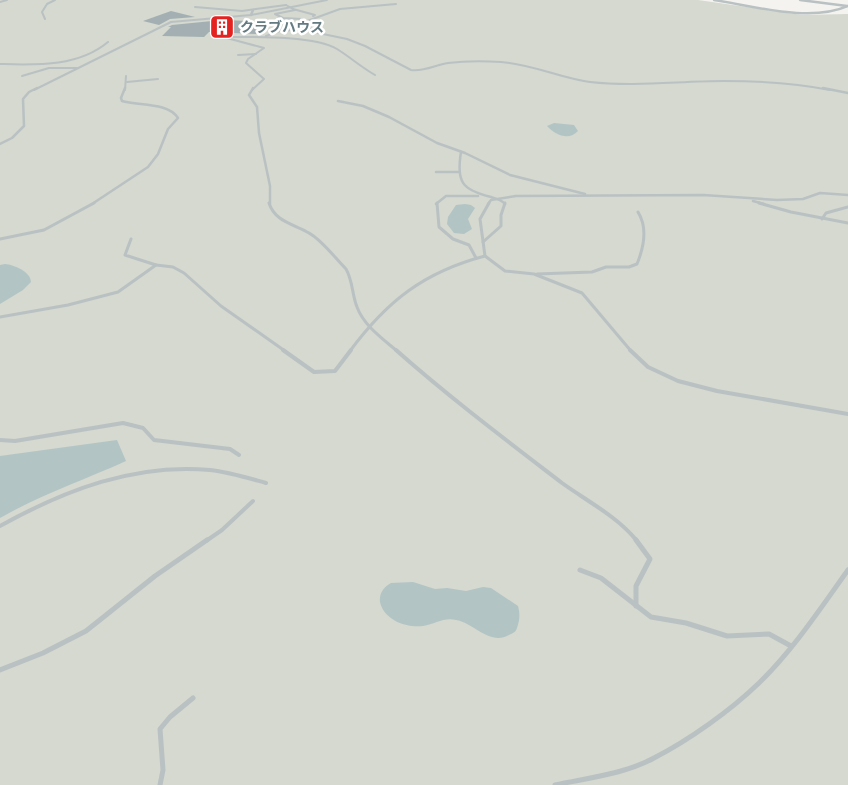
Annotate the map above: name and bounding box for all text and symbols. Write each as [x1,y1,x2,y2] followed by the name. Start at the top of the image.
[209,14,235,40] building icon: クラブハウス
[240,18,324,36] place label: クラブハウス

